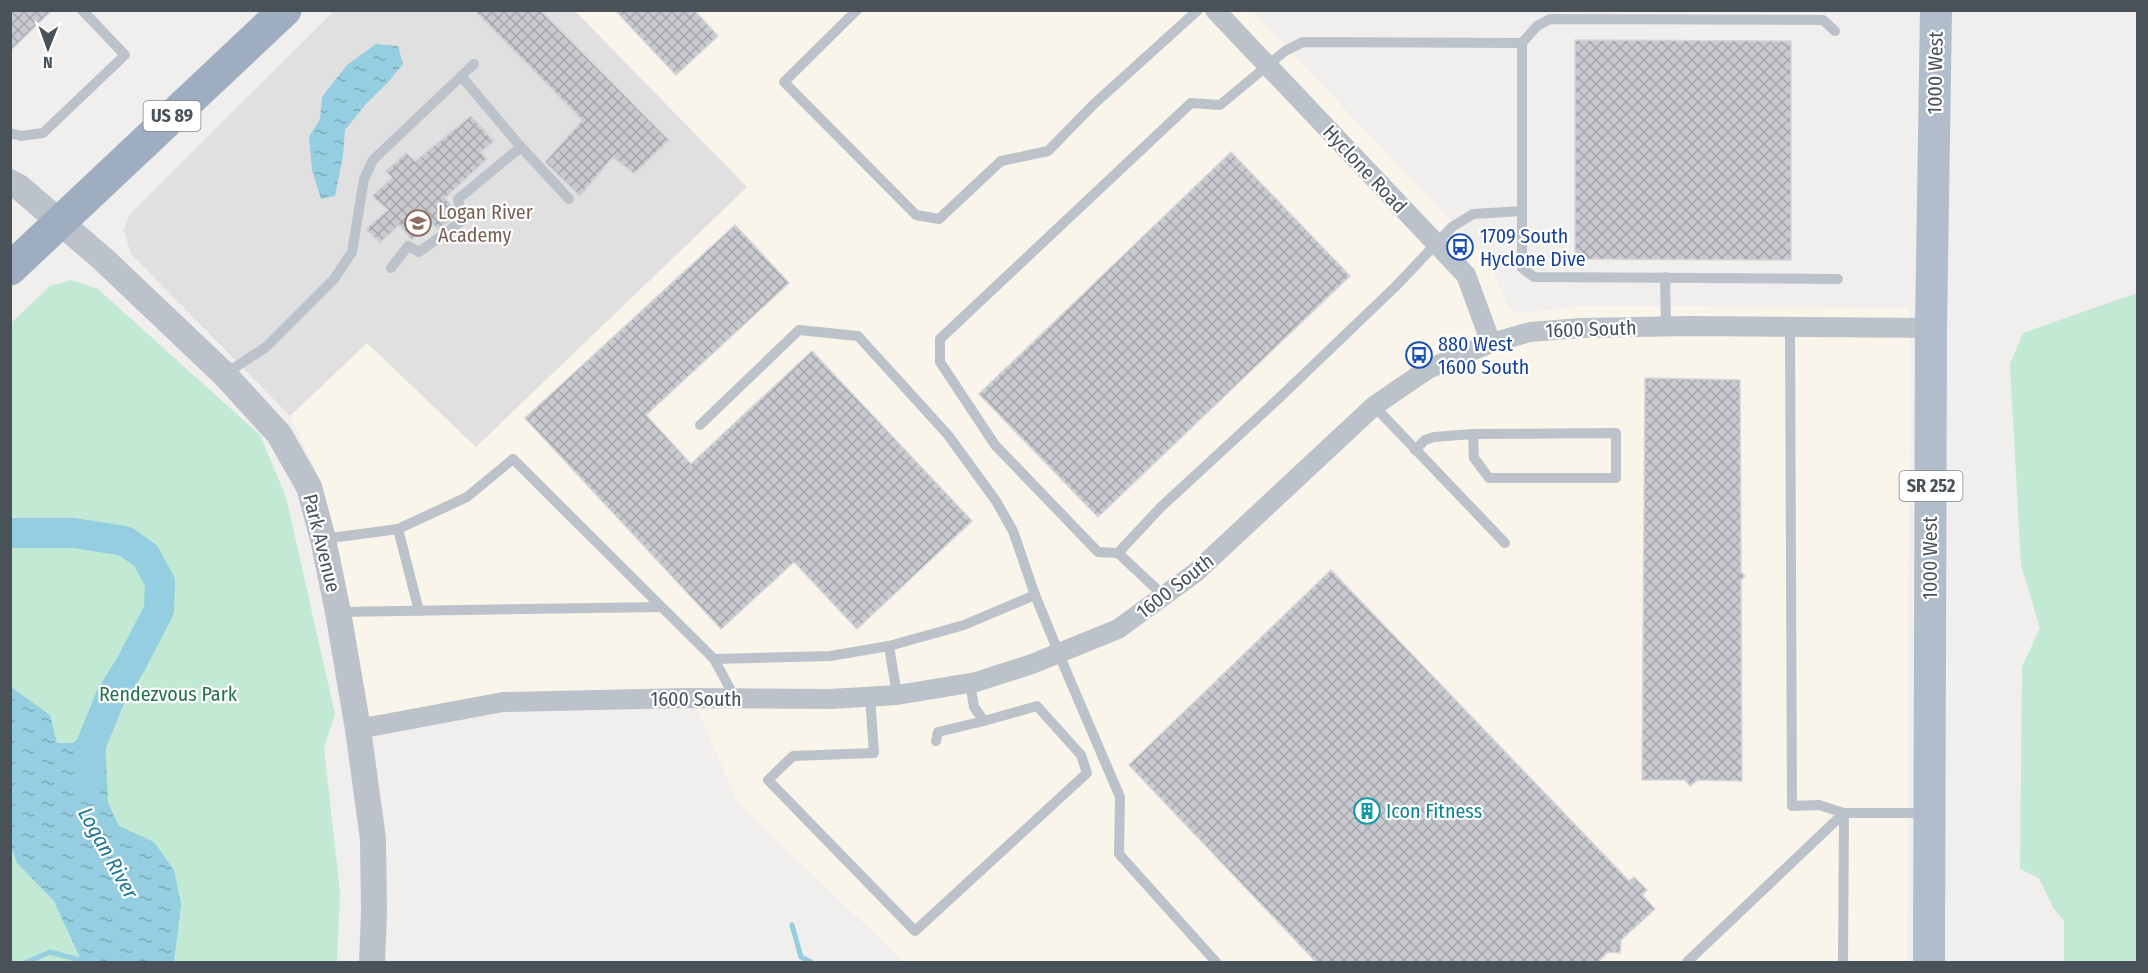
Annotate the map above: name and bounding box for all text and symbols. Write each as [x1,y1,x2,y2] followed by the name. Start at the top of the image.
[18,18,78,78] north arrow
[1922,31,1948,115] street label: 1000 West
[43,53,53,72] text: N
[144,101,201,131] road number: US 89
[1318,120,1412,218] street label: Hyclone Road
[438,200,533,247] place label: Logan River Academy
[403,208,433,238] school or university icon: Logan River Academy
[1480,224,1586,271] place label: 1709 South Hyclone Dive
[1445,232,1475,262] bus stop icon: 1709 South Hyclone Dive
[1545,315,1637,343] street label: 1600 South
[1438,332,1529,379] place label: 880 West 1600 South
[1404,340,1434,370] bus stop icon: 880 West 1600 South
[1900,471,1962,501] road number: SR 252
[298,491,346,595] street label: Park Avenue
[1918,516,1942,600] street label: 1000 West
[1132,548,1218,624] street label: 1600 South
[99,682,238,706] park label: Rendezvous Park
[650,687,742,711] street label: 1600 South
[1352,796,1382,826] building icon: Icon Fitness
[1386,799,1482,823] place label: Icon Fitness
[72,803,144,904] water label: Logan River

